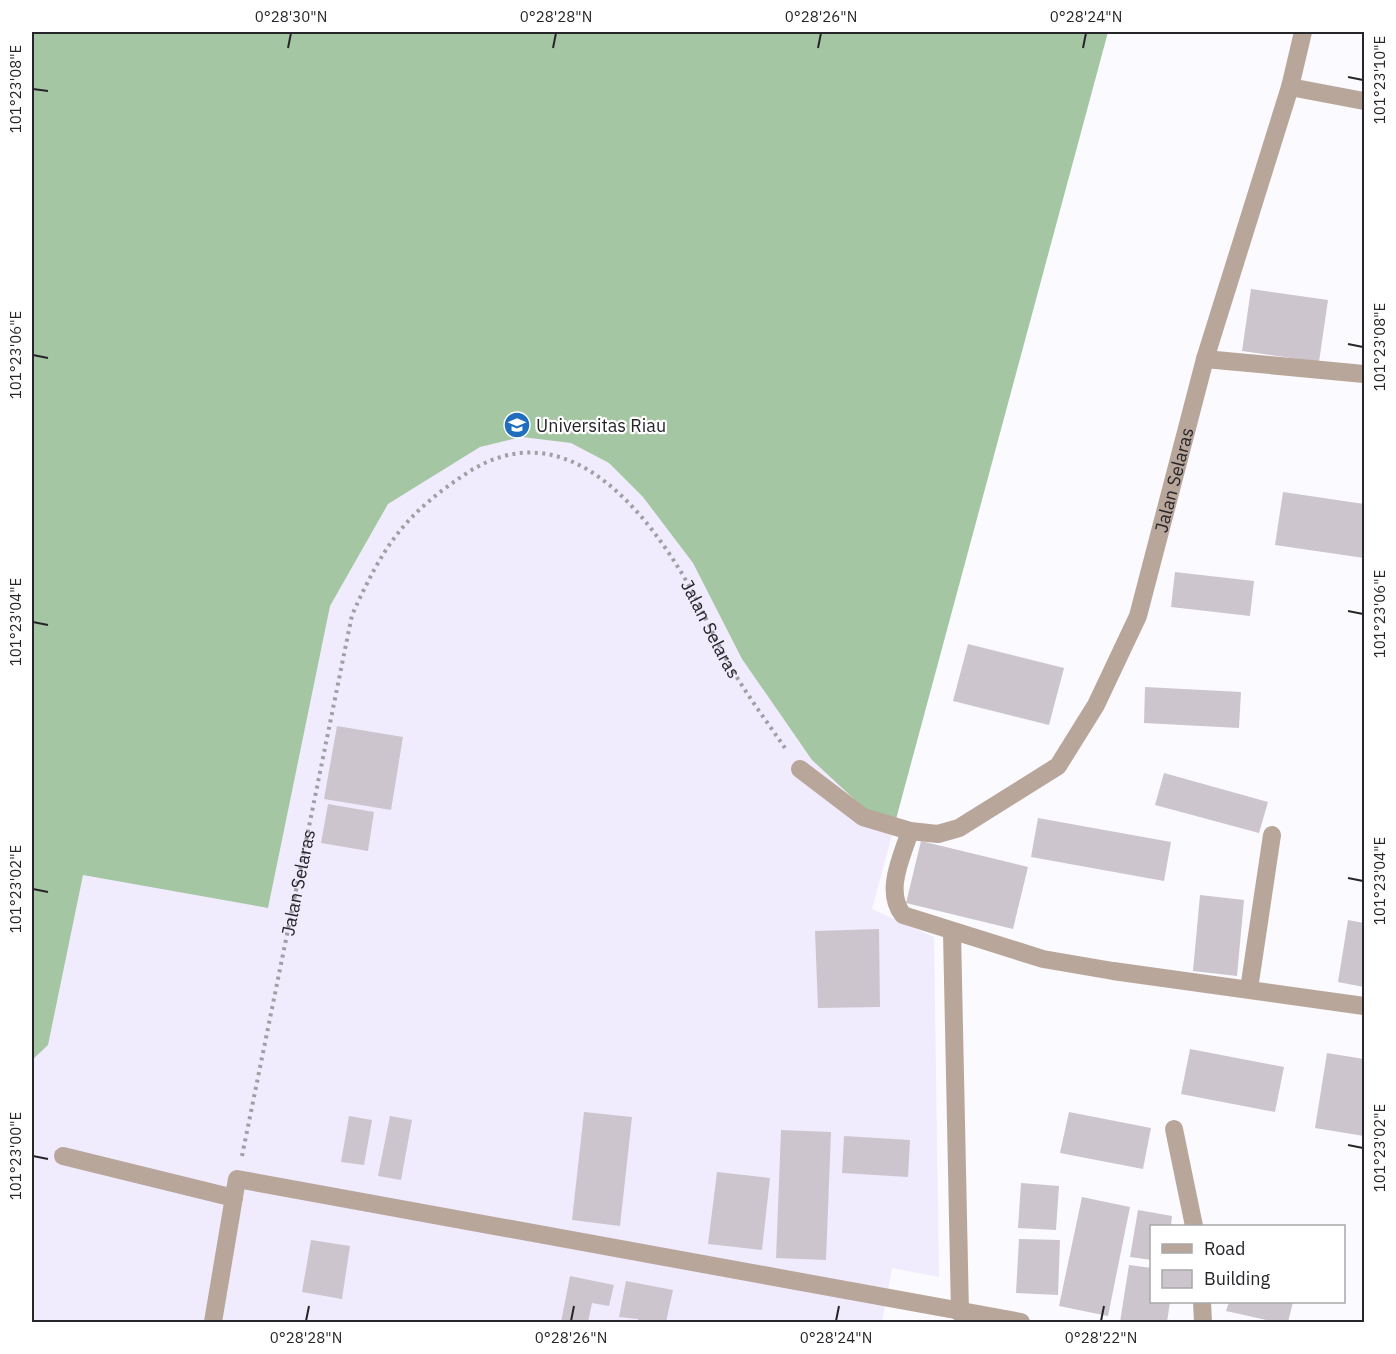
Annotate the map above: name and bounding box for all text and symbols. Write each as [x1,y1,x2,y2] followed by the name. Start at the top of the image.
[255,7,327,26] text: 0°28'30"N
[520,7,592,26] text: 0°28'28"N
[785,7,857,26] text: 0°28'26"N
[1050,7,1122,26] text: 0°28'24"N
[1370,36,1389,124] text: 101°23'10"E
[6,45,25,133] text: 101°23'08"E
[1370,303,1389,391] text: 101°23'08"E
[6,311,25,399] text: 101°23'06"E
[502,410,532,440] school or university icon: Universitas Riau
[536,414,666,437] place label: Universitas Riau
[1149,425,1198,535] street label: Jalan Selaras
[1370,570,1389,658] text: 101°23'06"E
[676,575,746,682] street label: Jalan Selaras
[6,578,25,666] text: 101°23'04"E
[276,828,320,938] street label: Jalan Selaras
[1370,837,1389,925] text: 101°23'04"E
[6,845,25,933] text: 101°23'02"E
[1370,1104,1389,1192] text: 101°23'02"E
[6,1112,25,1200] text: 101°23'00"E
[1150,1225,1345,1303] legend
[1204,1237,1245,1260] text: Road
[1204,1267,1271,1290] text: Building
[270,1328,342,1347] text: 0°28'28"N
[535,1328,607,1347] text: 0°28'26"N
[800,1328,872,1347] text: 0°28'24"N
[1065,1328,1137,1347] text: 0°28'22"N

